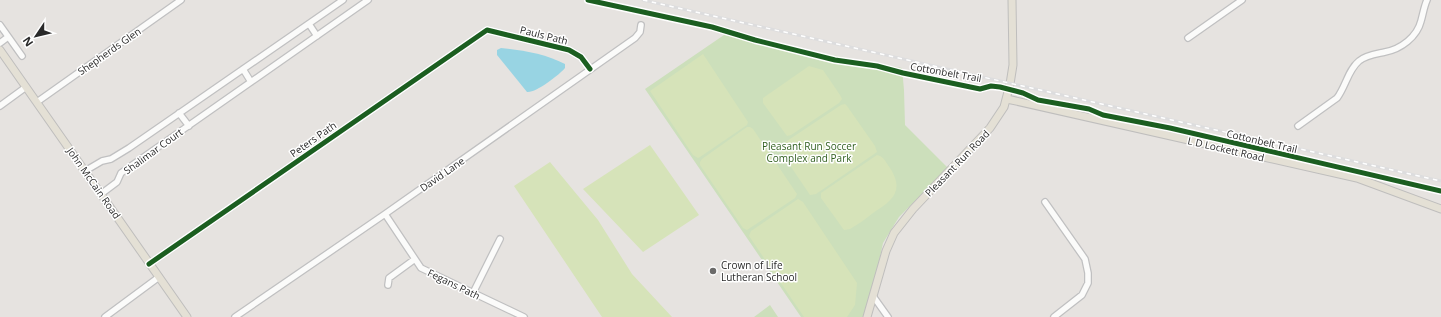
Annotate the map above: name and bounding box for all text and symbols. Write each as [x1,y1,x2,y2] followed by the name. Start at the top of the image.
[16,16,56,56] north arrow
[519,22,569,48] street label: Pauls Path
[75,24,143,78] street label: Shepherds Glen
[19,34,36,50] text: N
[909,59,983,85] street label: Cottonbelt Trail
[287,118,339,160] street label: Peters Path
[121,125,186,177] street label: Shalimar Court
[1225,126,1299,156] street label: Cottonbelt Trail
[922,127,992,199] street label: Pleasant Run Road
[1186,133,1266,165] street label: L D Lockett Road
[762,139,856,165] park label: Pleasant Run Soccer Complex and Park
[64,144,124,222] street label: John McCain Road
[417,153,467,195] street label: David Lane
[721,258,797,284] place label: Crown of Life Lutheran School
[426,265,482,303] street label: Fegans Path
[708,266,718,276] marker: Crown of Life Lutheran School

